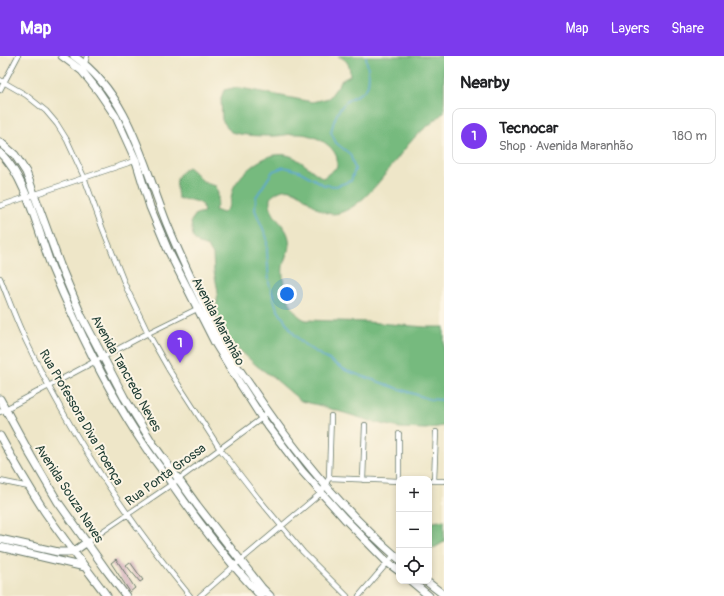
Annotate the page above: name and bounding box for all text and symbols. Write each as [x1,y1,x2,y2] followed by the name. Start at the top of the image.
[20,16,51,40] text: Map
[566,20,589,37] text: Map
[611,20,649,37] text: Layers
[671,20,704,37] text: Share
[460,72,509,93] text: Nearby
[499,119,558,138] text: Tecnocar
[471,128,477,144] text: 1
[672,128,707,144] text: 180 m
[499,138,633,154] text: Shop · Avenida Maranhão
[188,275,248,368] street label: Avenida Maranhão
[277,284,297,304] your location
[87,312,165,435] street label: Avenida Tancredo Neves
[167,330,193,363] pin: 1
[36,347,127,488] street label: Rua Professora Diva Proença
[122,440,209,509] street label: Rua Ponta Grossa
[31,441,107,546] street label: Avenida Souza Naves
[396,476,432,584] map controls
[396,476,432,512] button: +
[396,512,432,548] button: −
[396,548,432,584] button: locate

